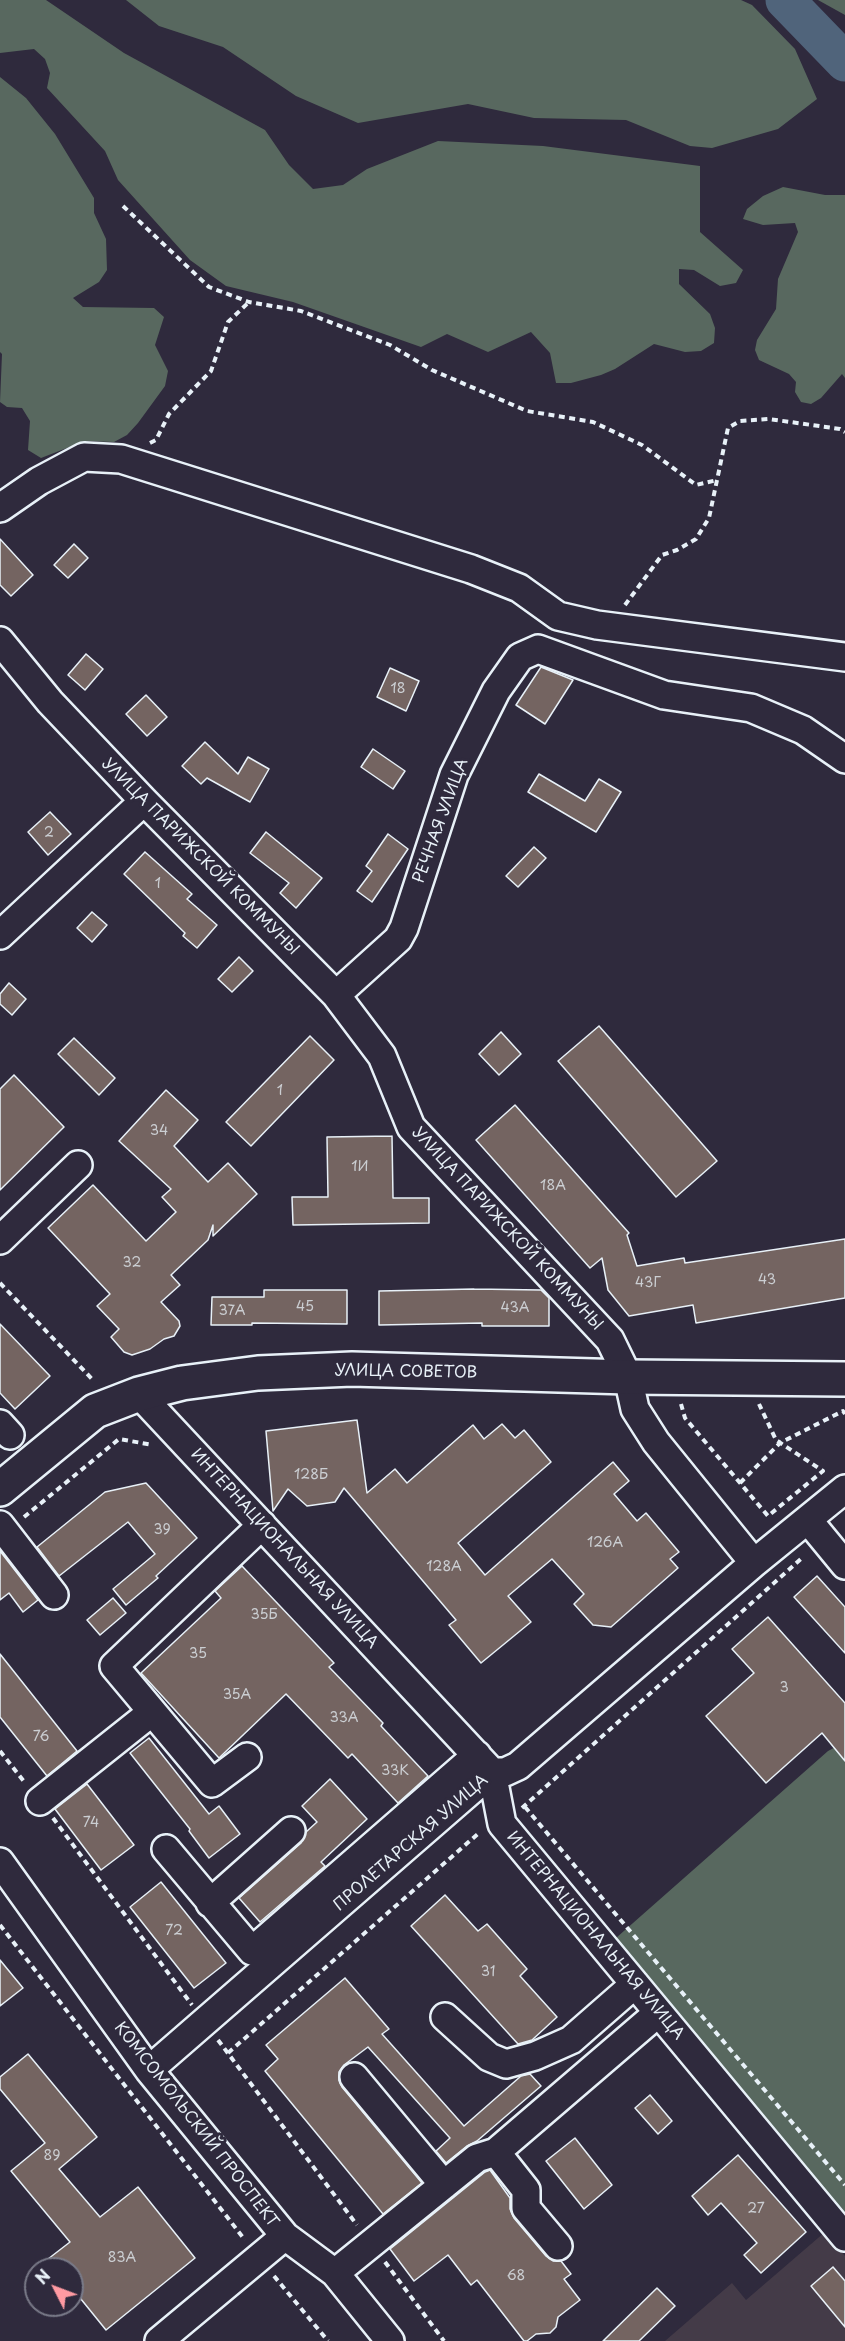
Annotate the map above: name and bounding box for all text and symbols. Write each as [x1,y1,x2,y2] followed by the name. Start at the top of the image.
[390,681,406,697] house number: 18
[98,755,302,959] street label: УЛИЦА ПАРИЖСКОЙ КОММУНЫ
[410,756,472,886] street label: РЕЧНАЯ УЛИЦА
[44,825,54,841] house number: 2
[155,876,161,892] house number: 1
[277,1083,283,1099] house number: 1
[150,1123,168,1139] house number: 34
[408,1123,606,1335] street label: УЛИЦА ПАРИЖСКОЙ КОММУНЫ
[351,1159,369,1175] house number: 1И
[540,1178,566,1194] house number: 18А
[123,1255,141,1271] house number: 32
[758,1272,776,1288] house number: 43
[635,1275,661,1291] house number: 43Г
[296,1299,314,1315] house number: 45
[501,1300,529,1316] house number: 43А
[218,1303,246,1319] house number: 37А
[335,1361,477,1383] street label: УЛИЦА СОВЕТОВ
[186,1445,382,1653] street label: ИНТЕРНАЦИОНАЛЬНАЯ УЛИЦА
[294,1467,328,1483] house number: 128Б
[153,1522,171,1538] house number: 39
[587,1535,623,1551] house number: 126А
[426,1559,462,1575] house number: 128А
[250,1607,278,1623] house number: 35Б
[189,1646,207,1662] house number: 35
[779,1680,789,1696] house number: 3
[223,1687,251,1703] house number: 35А
[329,1710,359,1726] house number: 33А
[33,1729,49,1745] house number: 76
[381,1763,409,1779] house number: 33К
[330,1771,492,1915] street label: ПРОЛЕТАРСКАЯ УЛИЦА
[83,1815,99,1831] house number: 74
[502,1828,688,2044] street label: ИНТЕРНАЦИОНАЛЬНАЯ УЛИЦА
[165,1923,183,1939] house number: 72
[481,1964,495,1980] house number: 31
[110,2019,282,2231] street label: КОМСОМОЛЬСКИЙ ПРОСПЕКТ
[44,2148,60,2164] house number: 89
[747,2201,765,2217] house number: 27
[108,2250,136,2266] house number: 83А
[24,2257,84,2317] north arrow
[29,2264,55,2289] text: N
[507,2268,525,2284] house number: 68

